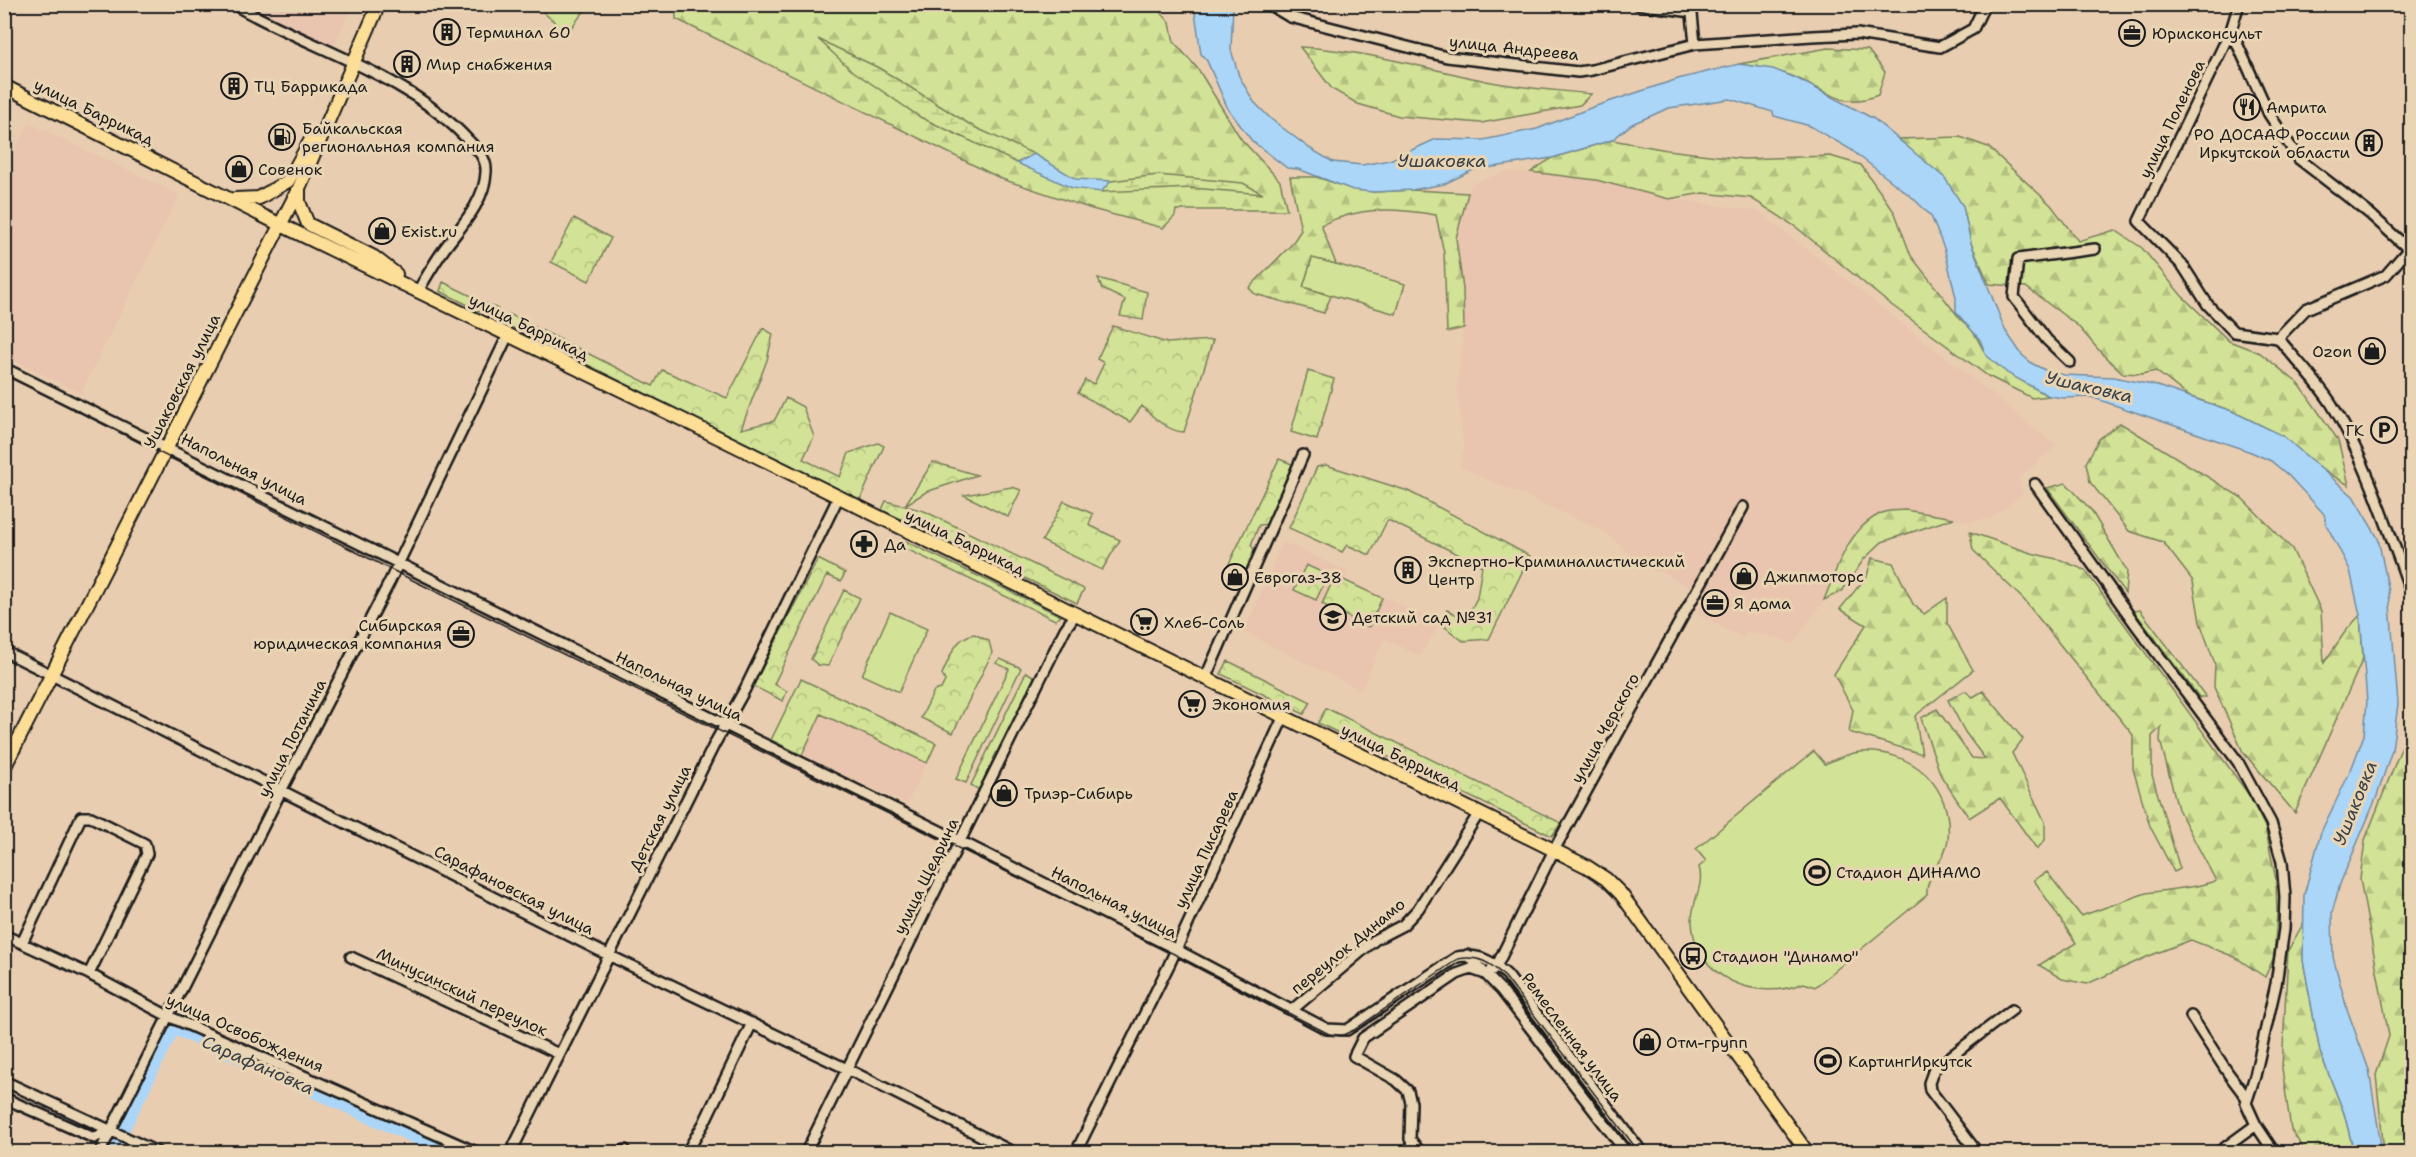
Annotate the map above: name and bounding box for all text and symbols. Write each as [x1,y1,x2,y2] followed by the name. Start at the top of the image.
[432,17,462,47] building icon: Терминал 60
[2117,18,2147,48] office icon: Юрисконсульт
[466,22,571,43] place label: Терминал 60
[2152,23,2263,44] place label: Юрисконсульт
[1448,31,1580,65] street label: улица Андреева
[392,49,422,79] building icon: Мир снабжения
[426,54,552,75] place label: Мир снабжения
[2134,56,2210,182] street label: улица Поленова
[219,71,249,101] building icon: ТЦ Баррикада
[30,74,158,150] street label: улица Баррикад
[254,76,367,97] place label: ТЦ Баррикада
[2232,92,2262,122] restaurant icon: Амрита
[2266,97,2326,118] place label: Амрита
[302,118,495,157] place label: Байкальская региональная компания
[267,122,297,152] fuel station icon: Байкальская региональная компания
[2194,124,2350,163] place label: РО ДОСААФ России Иркутской области
[2354,128,2384,158] building icon: РО ДОСААФ России Иркутской области
[1398,149,1486,173] water label: Ушаковка
[224,154,254,184] shop icon: Совенок
[258,159,323,180] place label: Совенок
[367,216,397,246] shop icon: Exist.ru
[401,221,457,242] place label: Exist.ru
[465,289,593,365] street label: улица Баррикад
[139,310,225,452] street label: Ушаковская улица
[2357,336,2387,366] shop icon: Ozon
[2312,341,2352,362] place label: Ozon
[2043,365,2135,409] water label: Ушаковка
[2369,415,2399,445] parking icon: ГК
[2346,420,2365,441] place label: ГК
[177,428,311,510] street label: Напольная улица
[901,504,1029,580] street label: улица Баррикад
[849,529,879,559] pharmacy icon: Да
[884,534,906,555] place label: Да
[1428,551,1685,590] place label: Экспертно-Криминалистический Центр
[1393,555,1423,585] building icon: Экспертно-Криминалистический Центр
[1729,561,1759,591] shop icon: Джипмоторс
[1220,562,1250,592] shop icon: Еврогаз-38
[1764,566,1864,587] place label: Джипмоторс
[1254,567,1342,588] place label: Еврогаз-38
[1700,588,1730,618] office icon: Я дома
[1734,593,1791,614] place label: Я дома
[1318,602,1348,632] school or university icon: Детский сад №31
[1129,607,1159,637] supermarket icon: Хлеб-Соль
[1352,607,1492,628] place label: Детский сад №31
[1164,612,1245,633] place label: Хлеб-Соль
[253,615,442,654] place label: Сибирская юридическая компания
[446,619,476,649] office icon: Сибирская юридическая компания
[612,646,746,726] street label: Напольная улица
[1566,669,1644,787] street label: улица Черского
[253,675,331,801] street label: улица Потанина
[1177,689,1207,719] supermarket icon: Экономия
[1212,694,1291,715] place label: Экономия
[1337,719,1465,795] street label: улица Баррикад
[2327,757,2383,849] water label: Ушаковка
[624,761,696,875] street label: Детская улица
[989,778,1019,808] shop icon: Триэр-Сибирь
[1024,783,1133,804] place label: Триэр-Сибирь
[1169,786,1243,912] street label: улица Писарева
[889,814,963,938] street label: улица Щедрина
[430,840,598,940] street label: Сарафановская улица
[1802,857,1832,887] sports icon: Стадион ДИНАМО
[1047,861,1181,943] street label: Напольная улица
[1836,862,1981,883] place label: Стадион ДИНАМО
[1287,893,1409,999] street label: переулок Динамо
[1678,941,1708,971] bus stop icon: Стадион "Динамо"
[373,943,551,1041] street label: Минусинский переулок
[1712,946,1859,967] place label: Стадион "Динамо"
[1517,968,1627,1106] street label: Ремесленная улица
[163,989,327,1077] street label: улица Освобождения
[1632,1027,1662,1057] shop icon: Отм-групп
[198,1030,318,1100] water label: Сарафановка
[1666,1032,1748,1053] place label: Отм-групп
[1813,1046,1843,1076] sports icon: КартингИркутск
[1848,1051,1973,1072] place label: КартингИркутск

